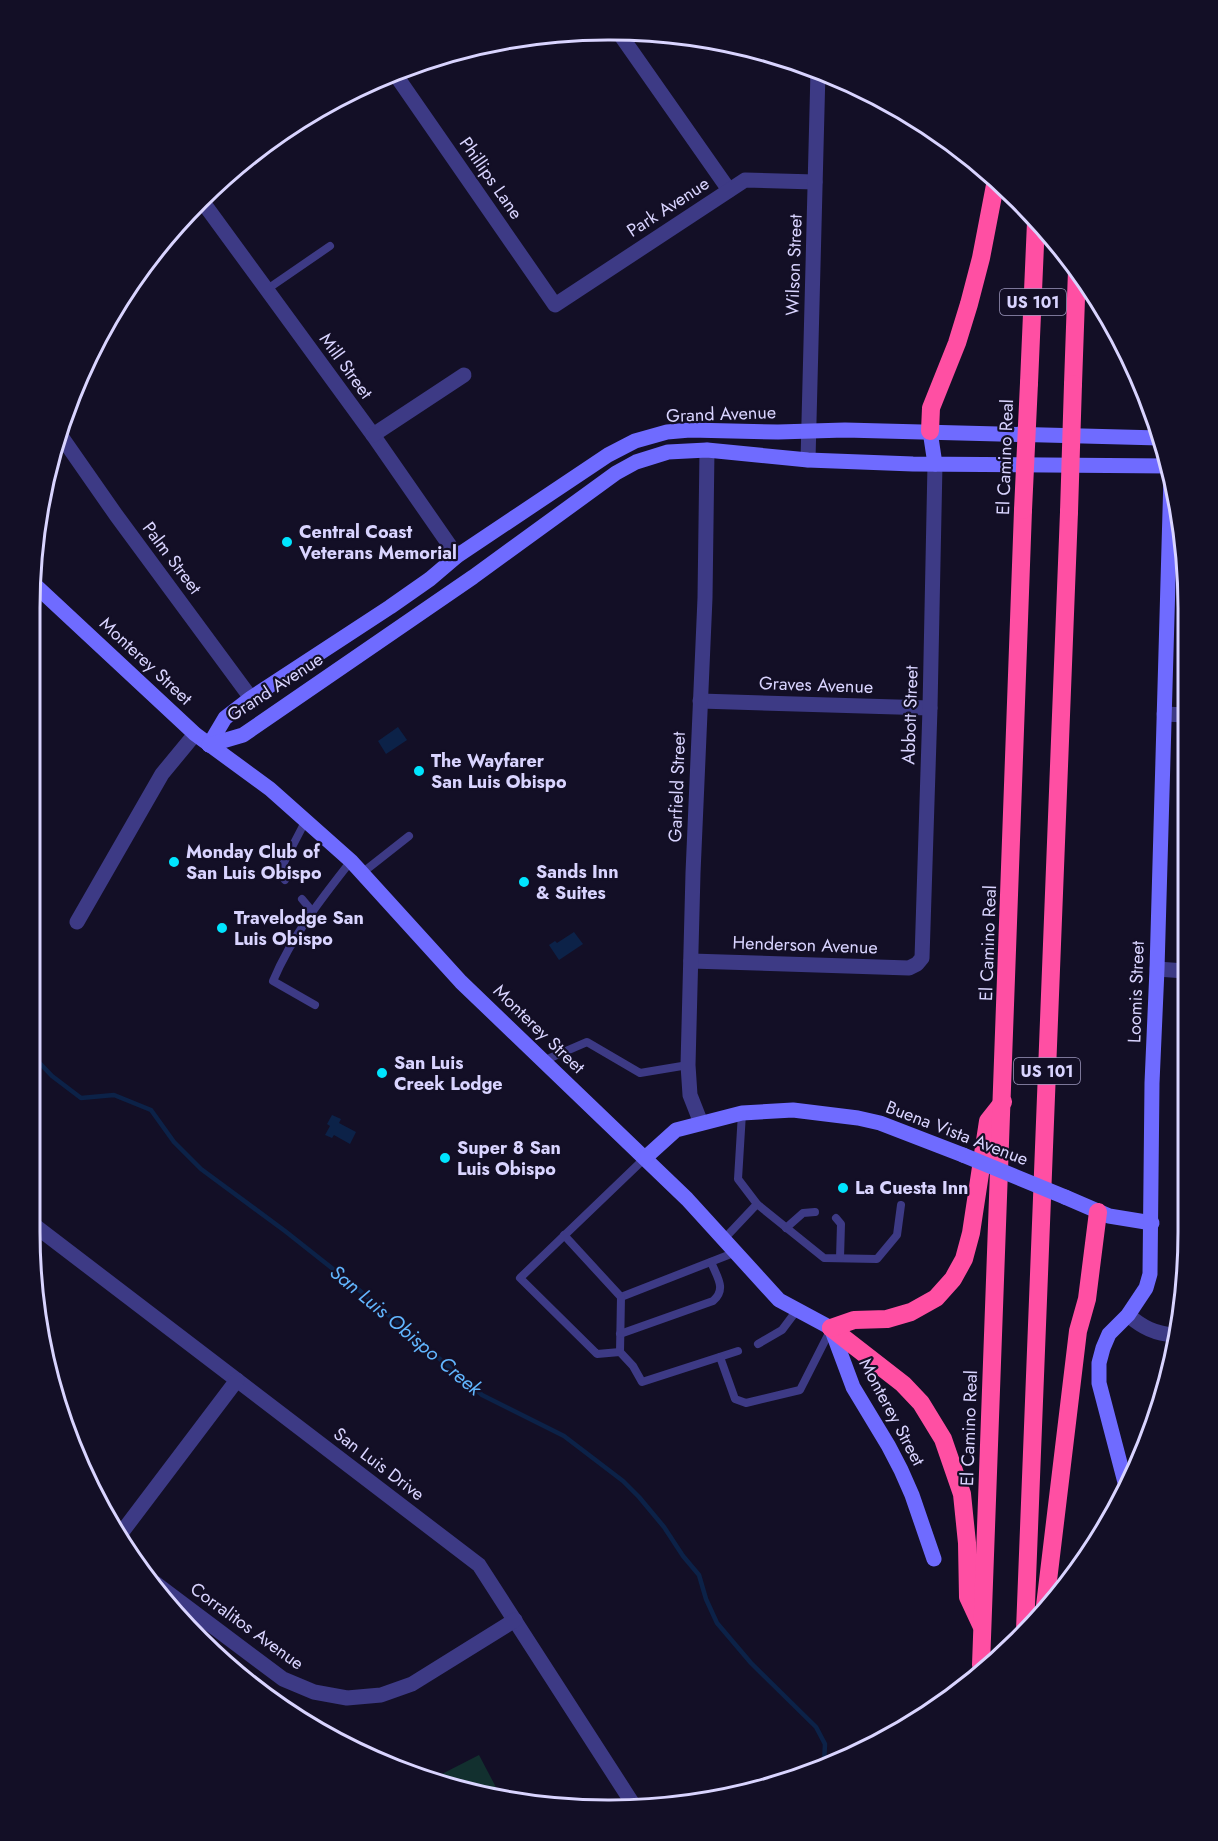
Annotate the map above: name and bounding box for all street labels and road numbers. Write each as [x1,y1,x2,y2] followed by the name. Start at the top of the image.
[453,131,529,225] street label: Phillips Lane
[622,171,714,243] street label: Park Avenue
[779,213,809,316] street label: Wilson Street
[1000,289,1066,315] road number: US 101
[313,328,379,405] street label: Mill Street
[666,399,776,429] street label: Grand Avenue
[990,399,1020,515] street label: El Camino Real
[136,516,208,600] street label: Palm Street
[94,611,199,711] street label: Monterey Street
[222,646,328,728] street label: Grand Avenue
[895,664,925,765] street label: Abbott Street
[758,670,874,700] street label: Graves Avenue
[662,731,692,843] street label: Garfield Street
[973,885,1003,1001] street label: El Camino Real
[732,929,878,961] street label: Henderson Avenue
[1121,940,1151,1043] street label: Loomis Street
[487,978,591,1080] street label: Monterey Street
[1014,1058,1080,1084] road number: US 101
[882,1094,1032,1172] street label: Buena Vista Avenue
[853,1354,932,1471] street label: Monterey Street
[954,1370,984,1486] street label: El Camino Real
[328,1421,430,1507] street label: San Luis Drive
[185,1576,309,1676] street label: Corralitos Avenue

